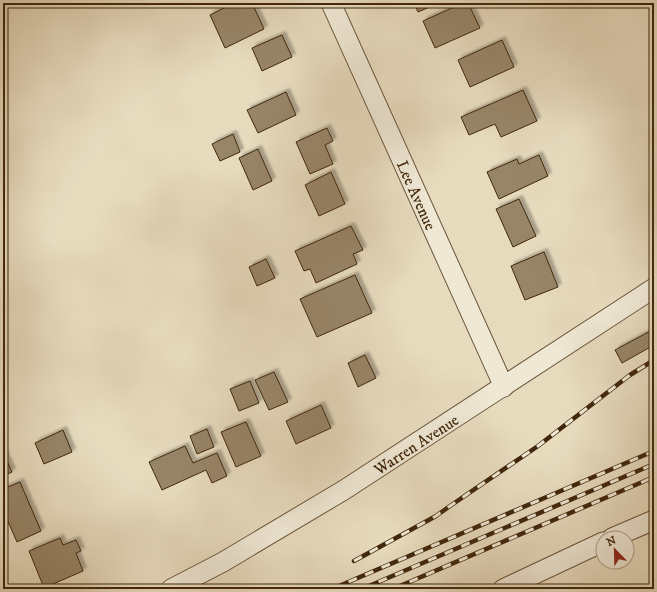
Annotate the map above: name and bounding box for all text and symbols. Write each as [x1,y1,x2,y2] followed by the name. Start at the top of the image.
[392,157,440,234] street label: Lee Avenue
[370,410,463,480] street label: Warren Avenue
[595,530,635,570] north arrow
[605,534,618,550] text: N

